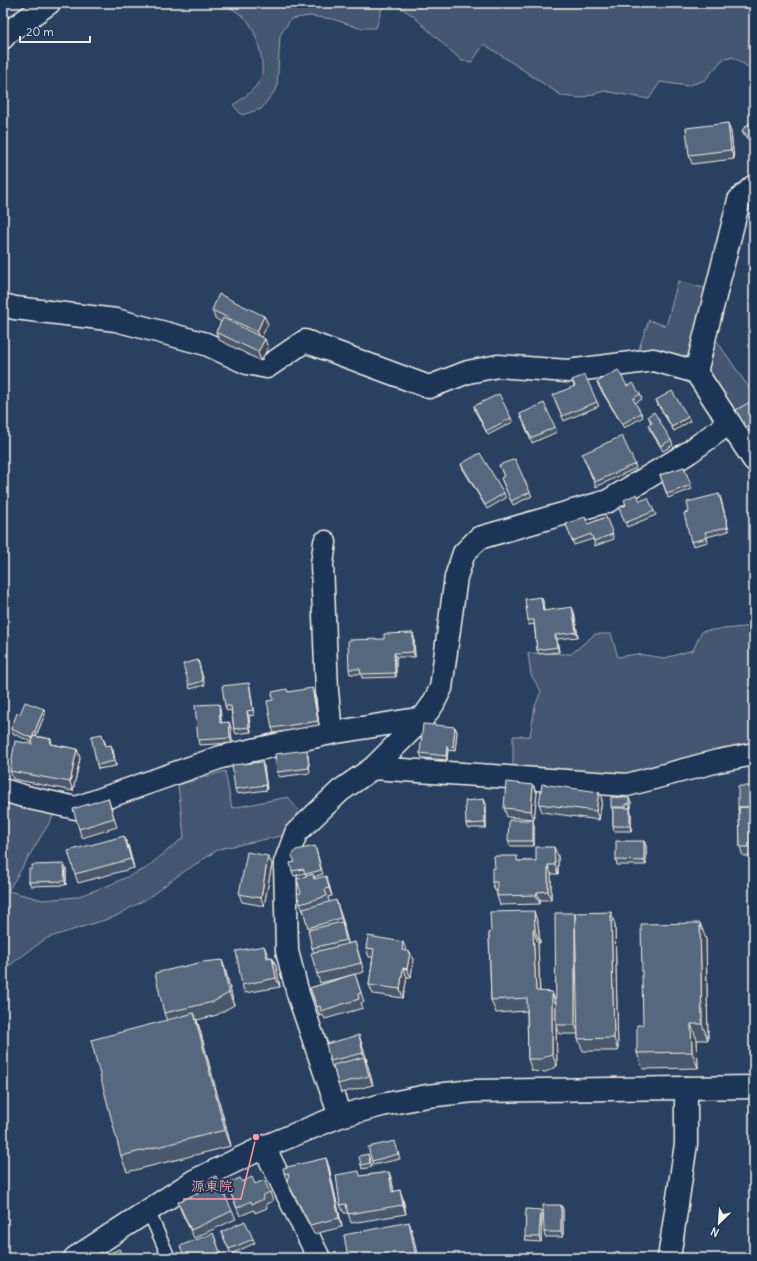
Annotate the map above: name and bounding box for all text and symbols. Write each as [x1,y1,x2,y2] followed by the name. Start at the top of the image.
[20,18,90,44] scale bar
[26,24,54,39] text: 20 m
[183,1173,241,1199] callout: 源東院
[191,1177,233,1195] text: 源東院
[699,1203,739,1243] north arrow
[708,1224,721,1240] text: N

